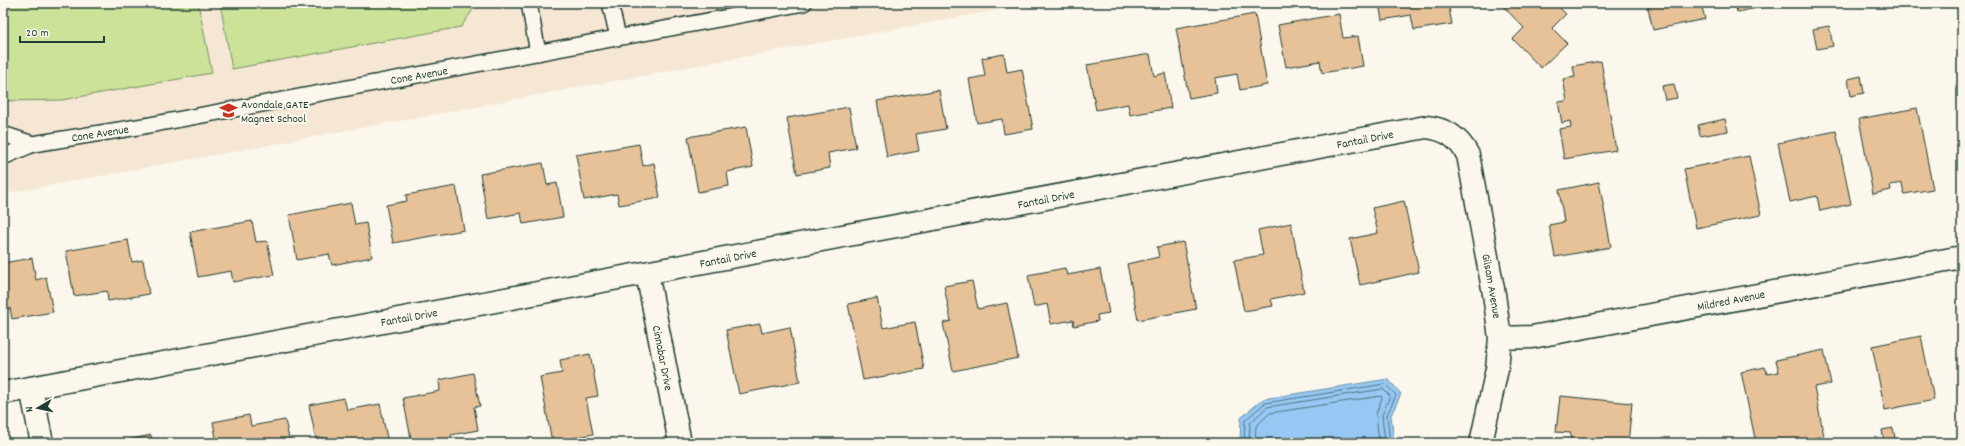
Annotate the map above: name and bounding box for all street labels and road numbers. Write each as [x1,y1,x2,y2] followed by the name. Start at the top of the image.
[389,63,449,90] street label: Cone Avenue
[70,122,130,147] street label: Cone Avenue
[1335,127,1395,154] street label: Fantail Drive
[1016,187,1076,214] street label: Fantail Drive
[698,246,758,273] street label: Fantail Drive
[1476,252,1505,320] street label: Gilsam Avenue
[1696,287,1767,316] street label: Mildred Avenue
[379,305,439,332] street label: Fantail Drive
[647,324,676,392] street label: Cinnabar Drive

